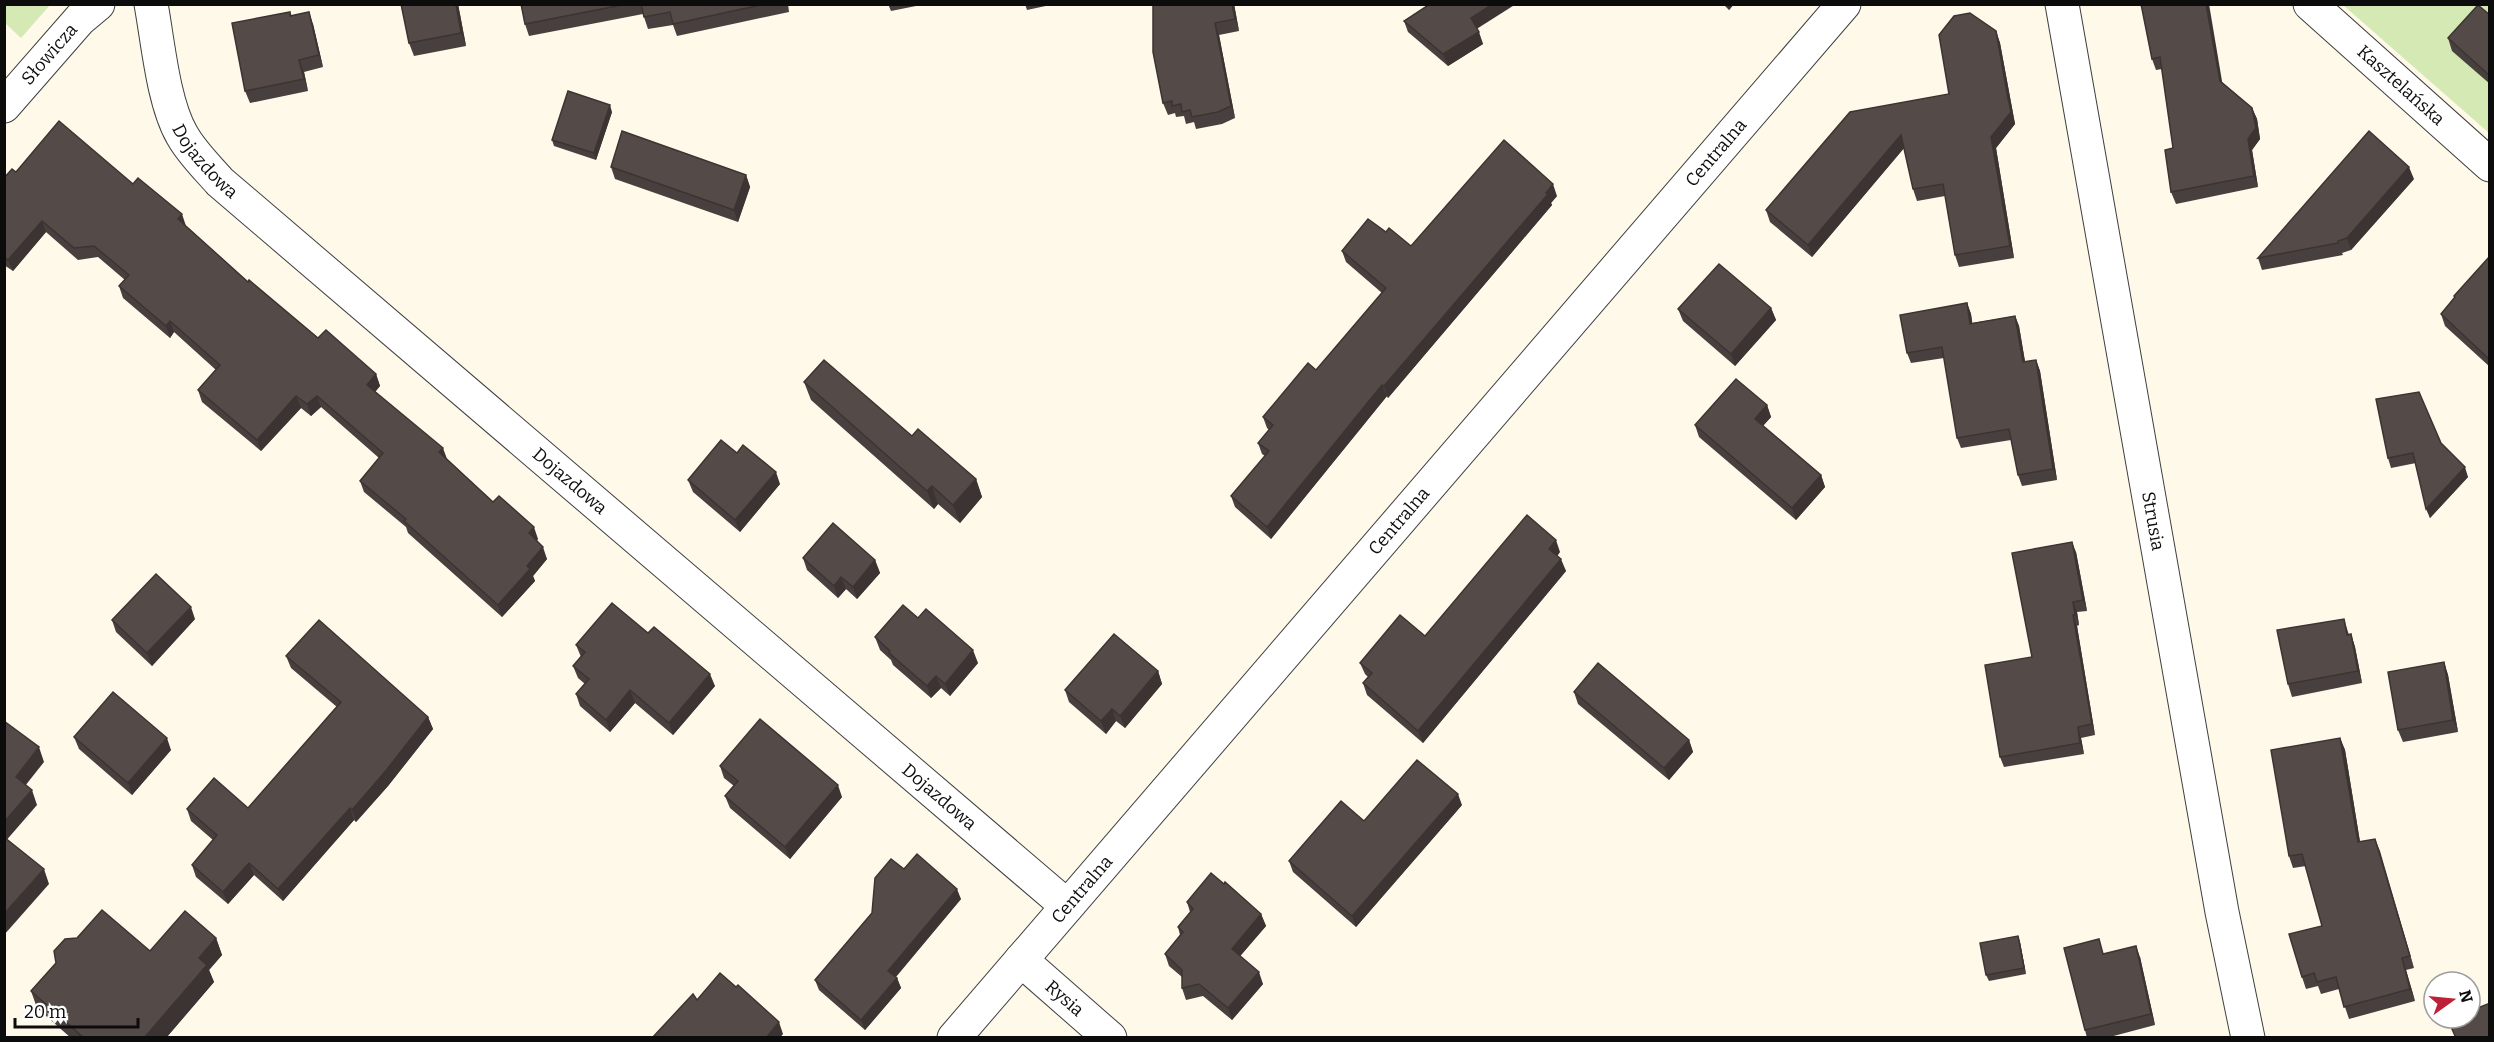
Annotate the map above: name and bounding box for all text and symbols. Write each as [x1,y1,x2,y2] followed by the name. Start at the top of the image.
[17,19,82,89] street label: Słowicza
[2353,41,2449,130] street label: Kasztelańska
[1681,114,1751,191] street label: Centralna
[167,121,242,203] street label: Dojazdowa
[528,443,612,519] street label: Dojazdowa
[1364,483,1434,560] street label: Centralna
[2137,490,2169,552] street label: Strusia
[897,759,981,835] street label: Dojazdowa
[1047,851,1117,928] street label: Centralna
[2422,970,2482,1030] north arrow
[1041,975,1089,1021] street label: Rysia
[2455,988,2477,1005] text: N
[15,991,138,1029] scale bar
[24,1001,66,1023] text: 20 m

